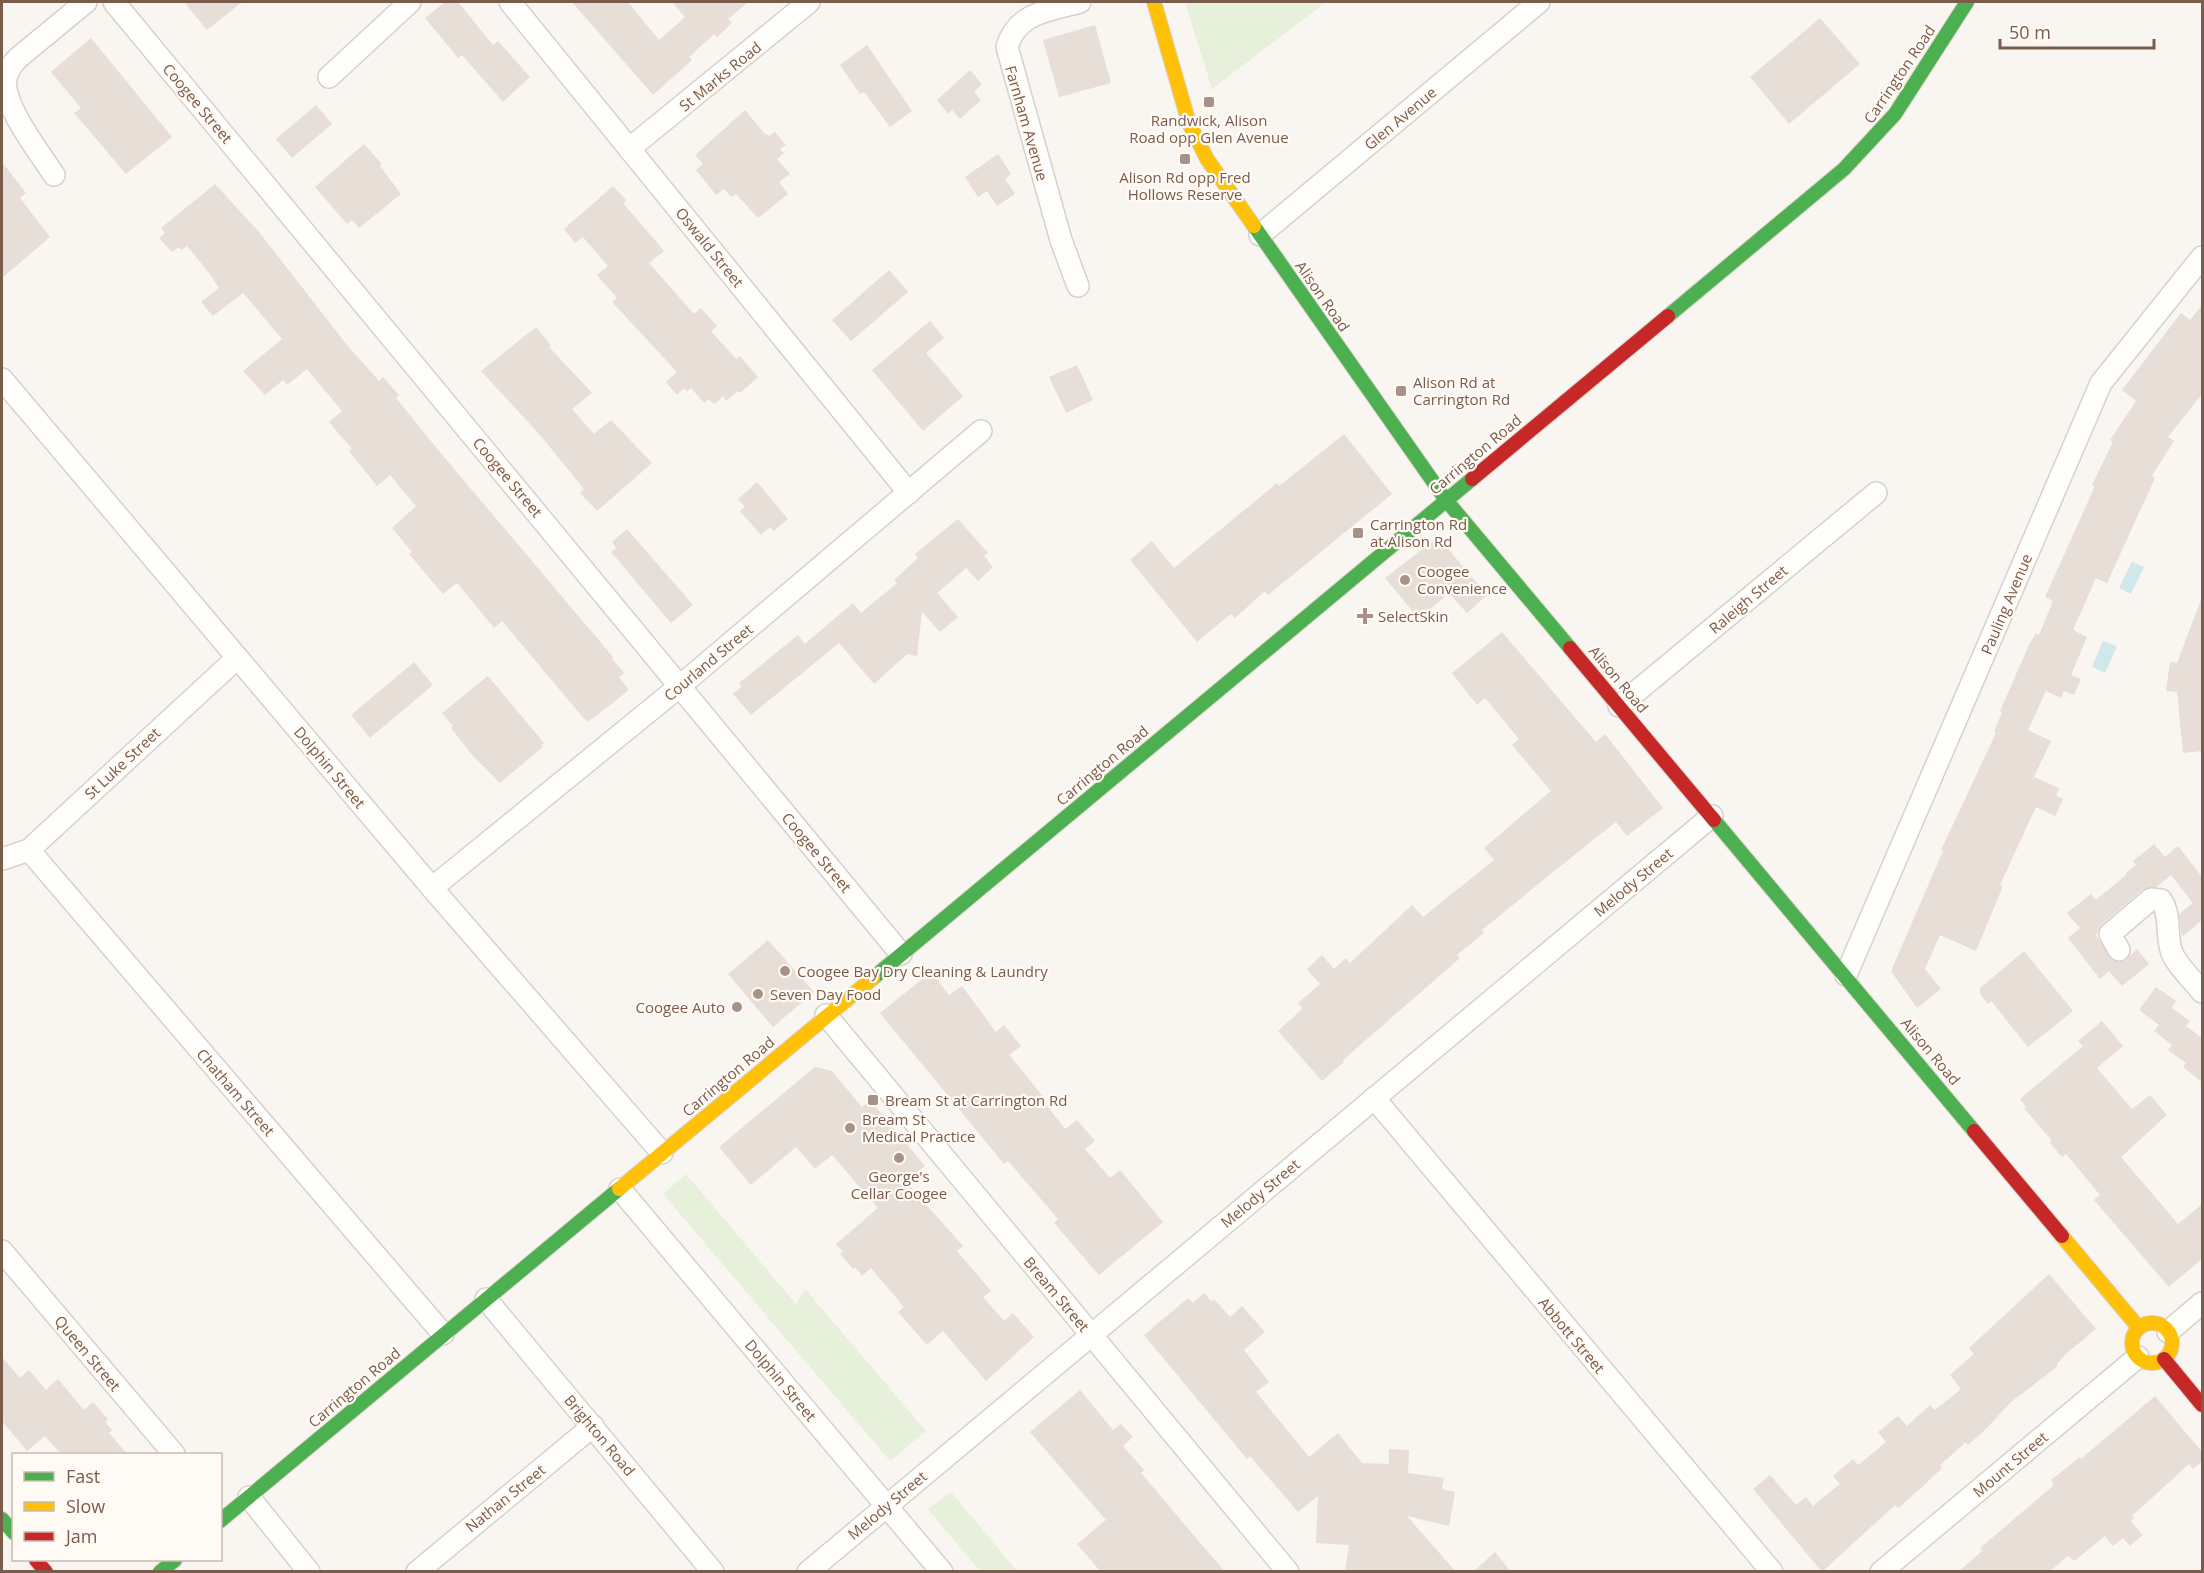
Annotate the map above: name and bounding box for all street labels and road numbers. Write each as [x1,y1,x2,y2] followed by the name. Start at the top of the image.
[1859,21,1939,127] street label: Carrington Road
[675,37,765,115] street label: St Marks Road
[159,59,237,147] street label: Coogee Street
[1001,63,1053,183] street label: Farnham Avenue
[1360,82,1440,154] street label: Glen Avenue
[672,203,748,291] street label: Oswald Street
[1291,257,1355,335] street label: Alison Road
[1425,410,1525,498] street label: Carrington Road
[469,433,547,521] street label: Coogee Street
[1976,551,2036,657] street label: Pauling Avenue
[1705,560,1791,638] street label: Raleigh Street
[659,619,757,705] street label: Courland Street
[1585,641,1653,717] street label: Alison Road
[1052,721,1152,809] street label: Carrington Road
[290,722,370,812] street label: Dolphin Street
[80,723,164,803] street label: St Luke Street
[778,808,856,896] street label: Coogee Street
[1589,843,1677,921] street label: Melody Street
[1897,1013,1965,1089] street label: Alison Road
[678,1032,778,1120] street label: Carrington Road
[193,1044,279,1140] street label: Chatham Street
[1216,1154,1304,1232] street label: Melody Street
[1020,1252,1094,1336] street label: Bream Street
[1534,1293,1610,1377] street label: Abbott Street
[51,1311,125,1395] street label: Queen Street
[741,1335,821,1425] street label: Dolphin Street
[304,1343,404,1431] street label: Carrington Road
[560,1390,640,1480] street label: Brighton Road
[1968,1427,2052,1501] street label: Mount Street
[461,1460,549,1536] street label: Nathan Street
[843,1466,931,1544] street label: Melody Street

